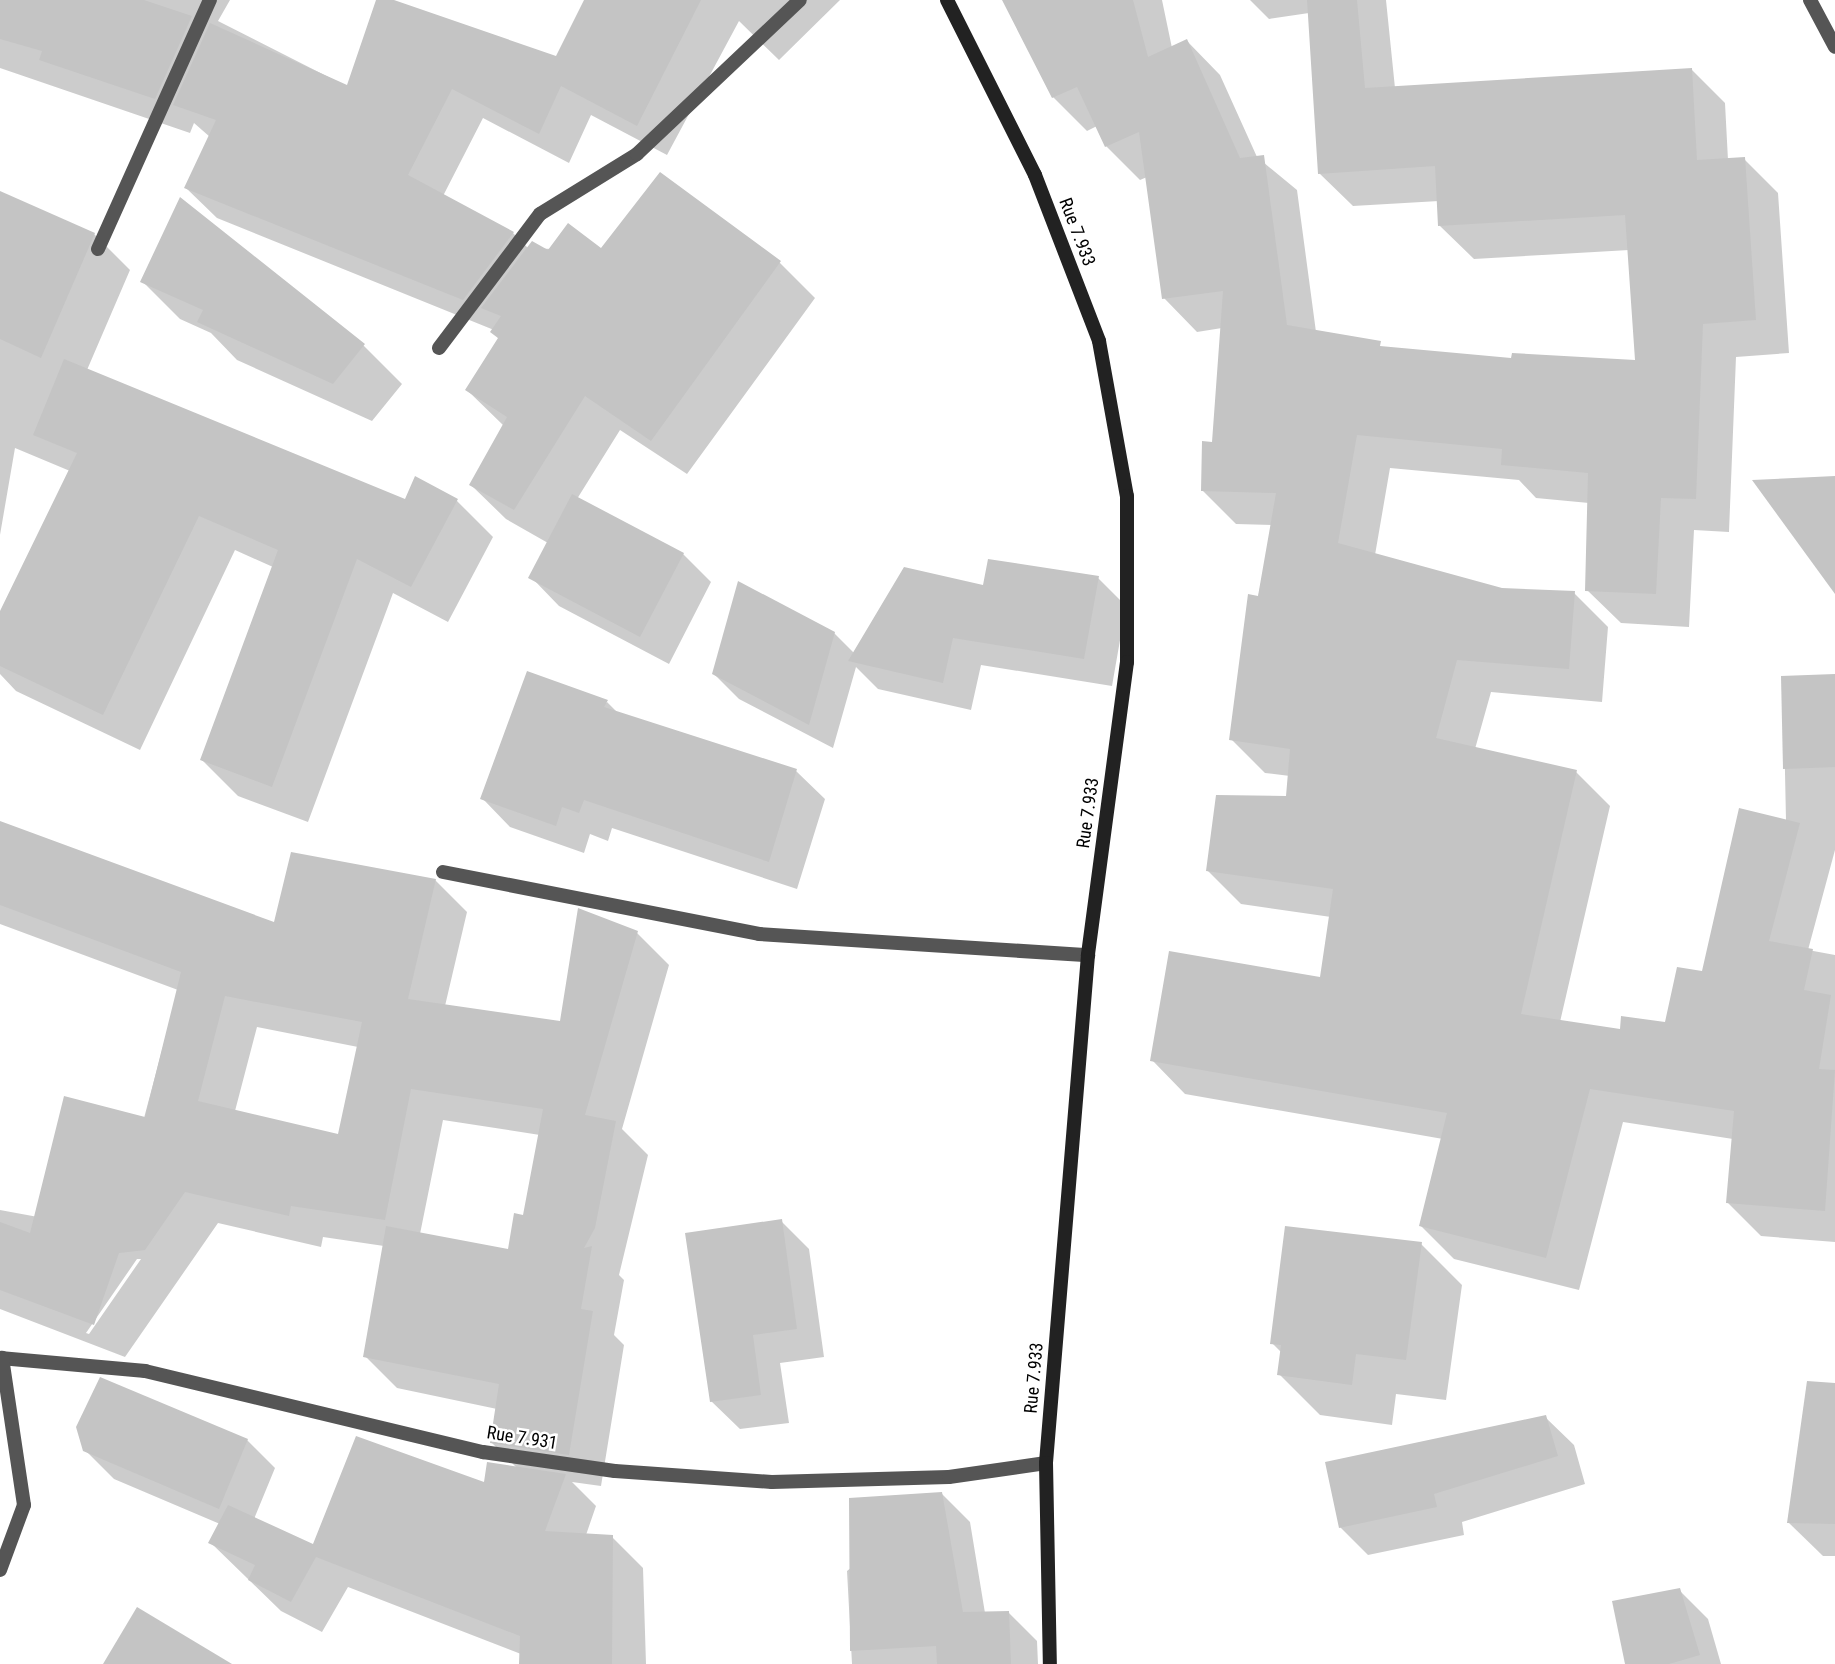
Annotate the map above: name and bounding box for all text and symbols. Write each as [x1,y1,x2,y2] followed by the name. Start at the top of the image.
[1054,195,1100,269] street label: Rue 7.933
[1072,776,1104,850] street label: Rue 7.933
[1020,1342,1048,1414] street label: Rue 7.933
[485,1422,559,1454] street label: Rue 7.931

